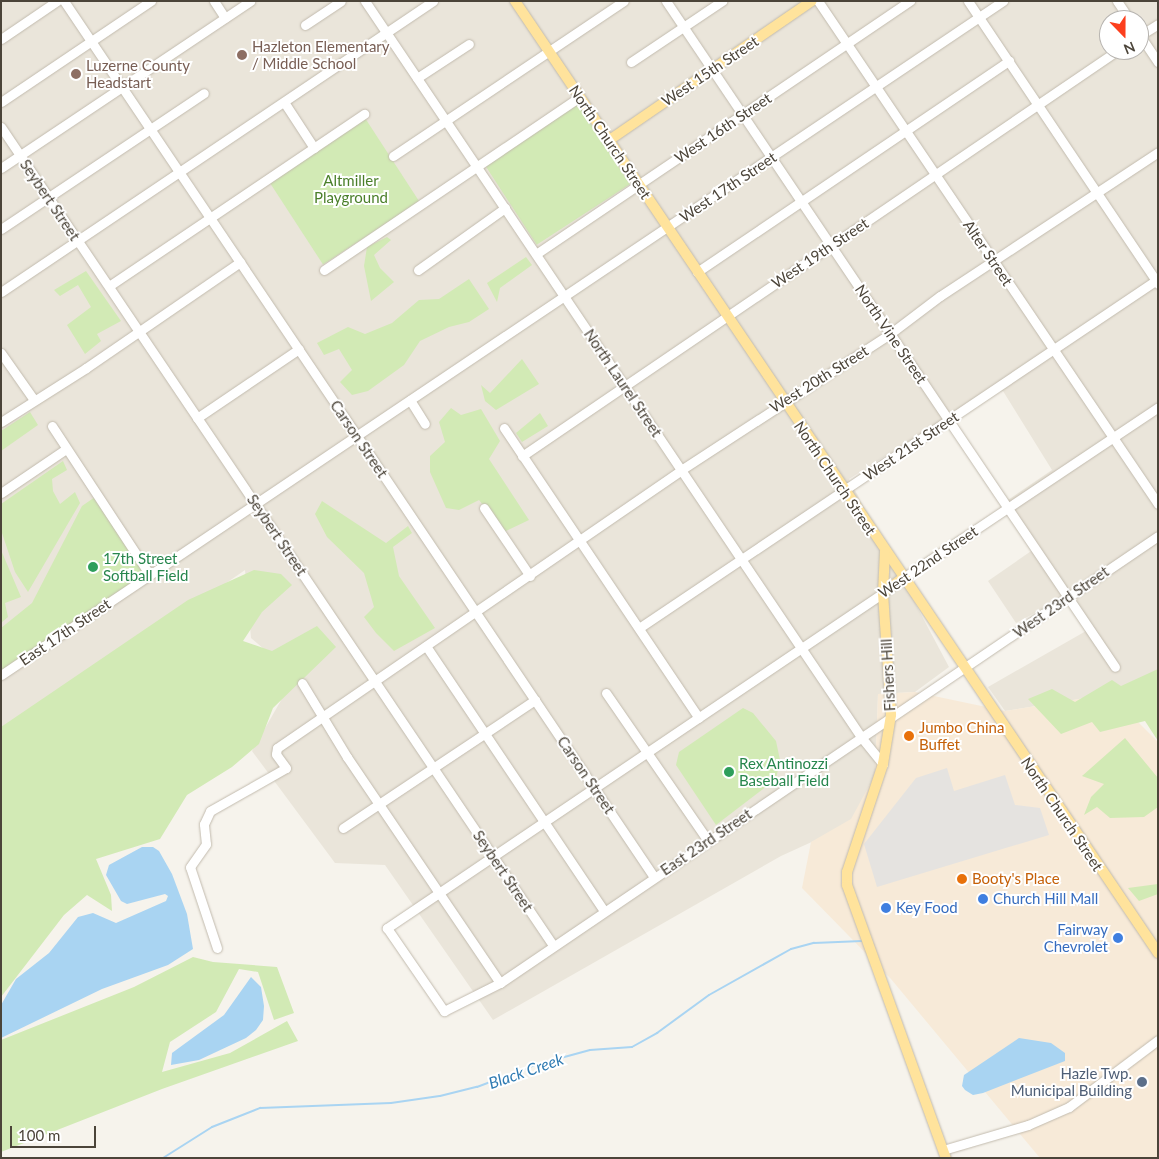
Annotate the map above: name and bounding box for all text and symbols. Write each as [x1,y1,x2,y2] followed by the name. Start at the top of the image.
[1099,10,1149,60] north arrow
[658,32,762,110] street label: West 15th Street
[252,37,390,72] place label: Hazleton Elementary / Middle School
[1121,39,1138,58] text: N
[236,49,248,61] marker: Hazleton Elementary / Middle School
[86,56,190,91] place label: Luzerne County Headstart
[70,68,82,80] marker: Luzerne County Headstart
[565,82,655,202] street label: North Church Street
[671,89,775,167] street label: West 16th Street
[676,148,780,226] street label: West 17th Street
[16,156,84,244] street label: Seybert Street
[314,171,388,206] park label: Altmiller Playground
[768,214,872,292] street label: West 19th Street
[959,217,1017,289] street label: Alter Street
[851,281,931,387] street label: North Vine Street
[580,326,666,440] street label: North Laurel Street
[766,341,872,417] street label: West 20th Street
[326,397,392,481] street label: Carson Street
[860,408,962,484] street label: West 21st Street
[790,418,880,538] street label: North Church Street
[243,491,311,579] street label: Seybert Street
[875,522,981,602] street label: West 22nd Street
[103,549,188,584] place label: 17th Street Softball Field
[87,561,99,573] marker: 17th Street Softball Field
[1010,562,1112,642] street label: West 23rd Street
[16,595,114,669] street label: East 17th Street
[877,638,899,712] street label: Fishers Hill
[919,718,1004,753] place label: Jumbo China Buffet
[903,730,915,742] marker: Jumbo China Buffet
[553,733,619,817] street label: Carson Street
[739,754,829,789] place label: Rex Antinozzi Baseball Field
[1017,754,1107,874] street label: North Church Street
[723,766,735,778] marker: Rex Antinozzi Baseball Field
[657,805,755,879] street label: East 23rd Street
[469,827,537,915] street label: Seybert Street
[972,870,1060,888] place label: Booty's Place
[956,873,968,885] marker: Booty's Place
[993,890,1098,908] place label: Church Hill Mall
[977,893,989,905] marker: Church Hill Mall
[896,899,958,917] place label: Key Food
[880,902,892,914] marker: Key Food
[1044,920,1108,955] place label: Fairway Chevrolet
[1112,932,1124,944] marker: Fairway Chevrolet
[486,1049,566,1093] water label: Black Creek
[1011,1064,1132,1099] place label: Hazle Twp. Municipal Building
[1136,1076,1148,1088] marker: Hazle Twp. Municipal Building
[12,1116,99,1148] scale bar
[18,1126,60,1144] text: 100 m

